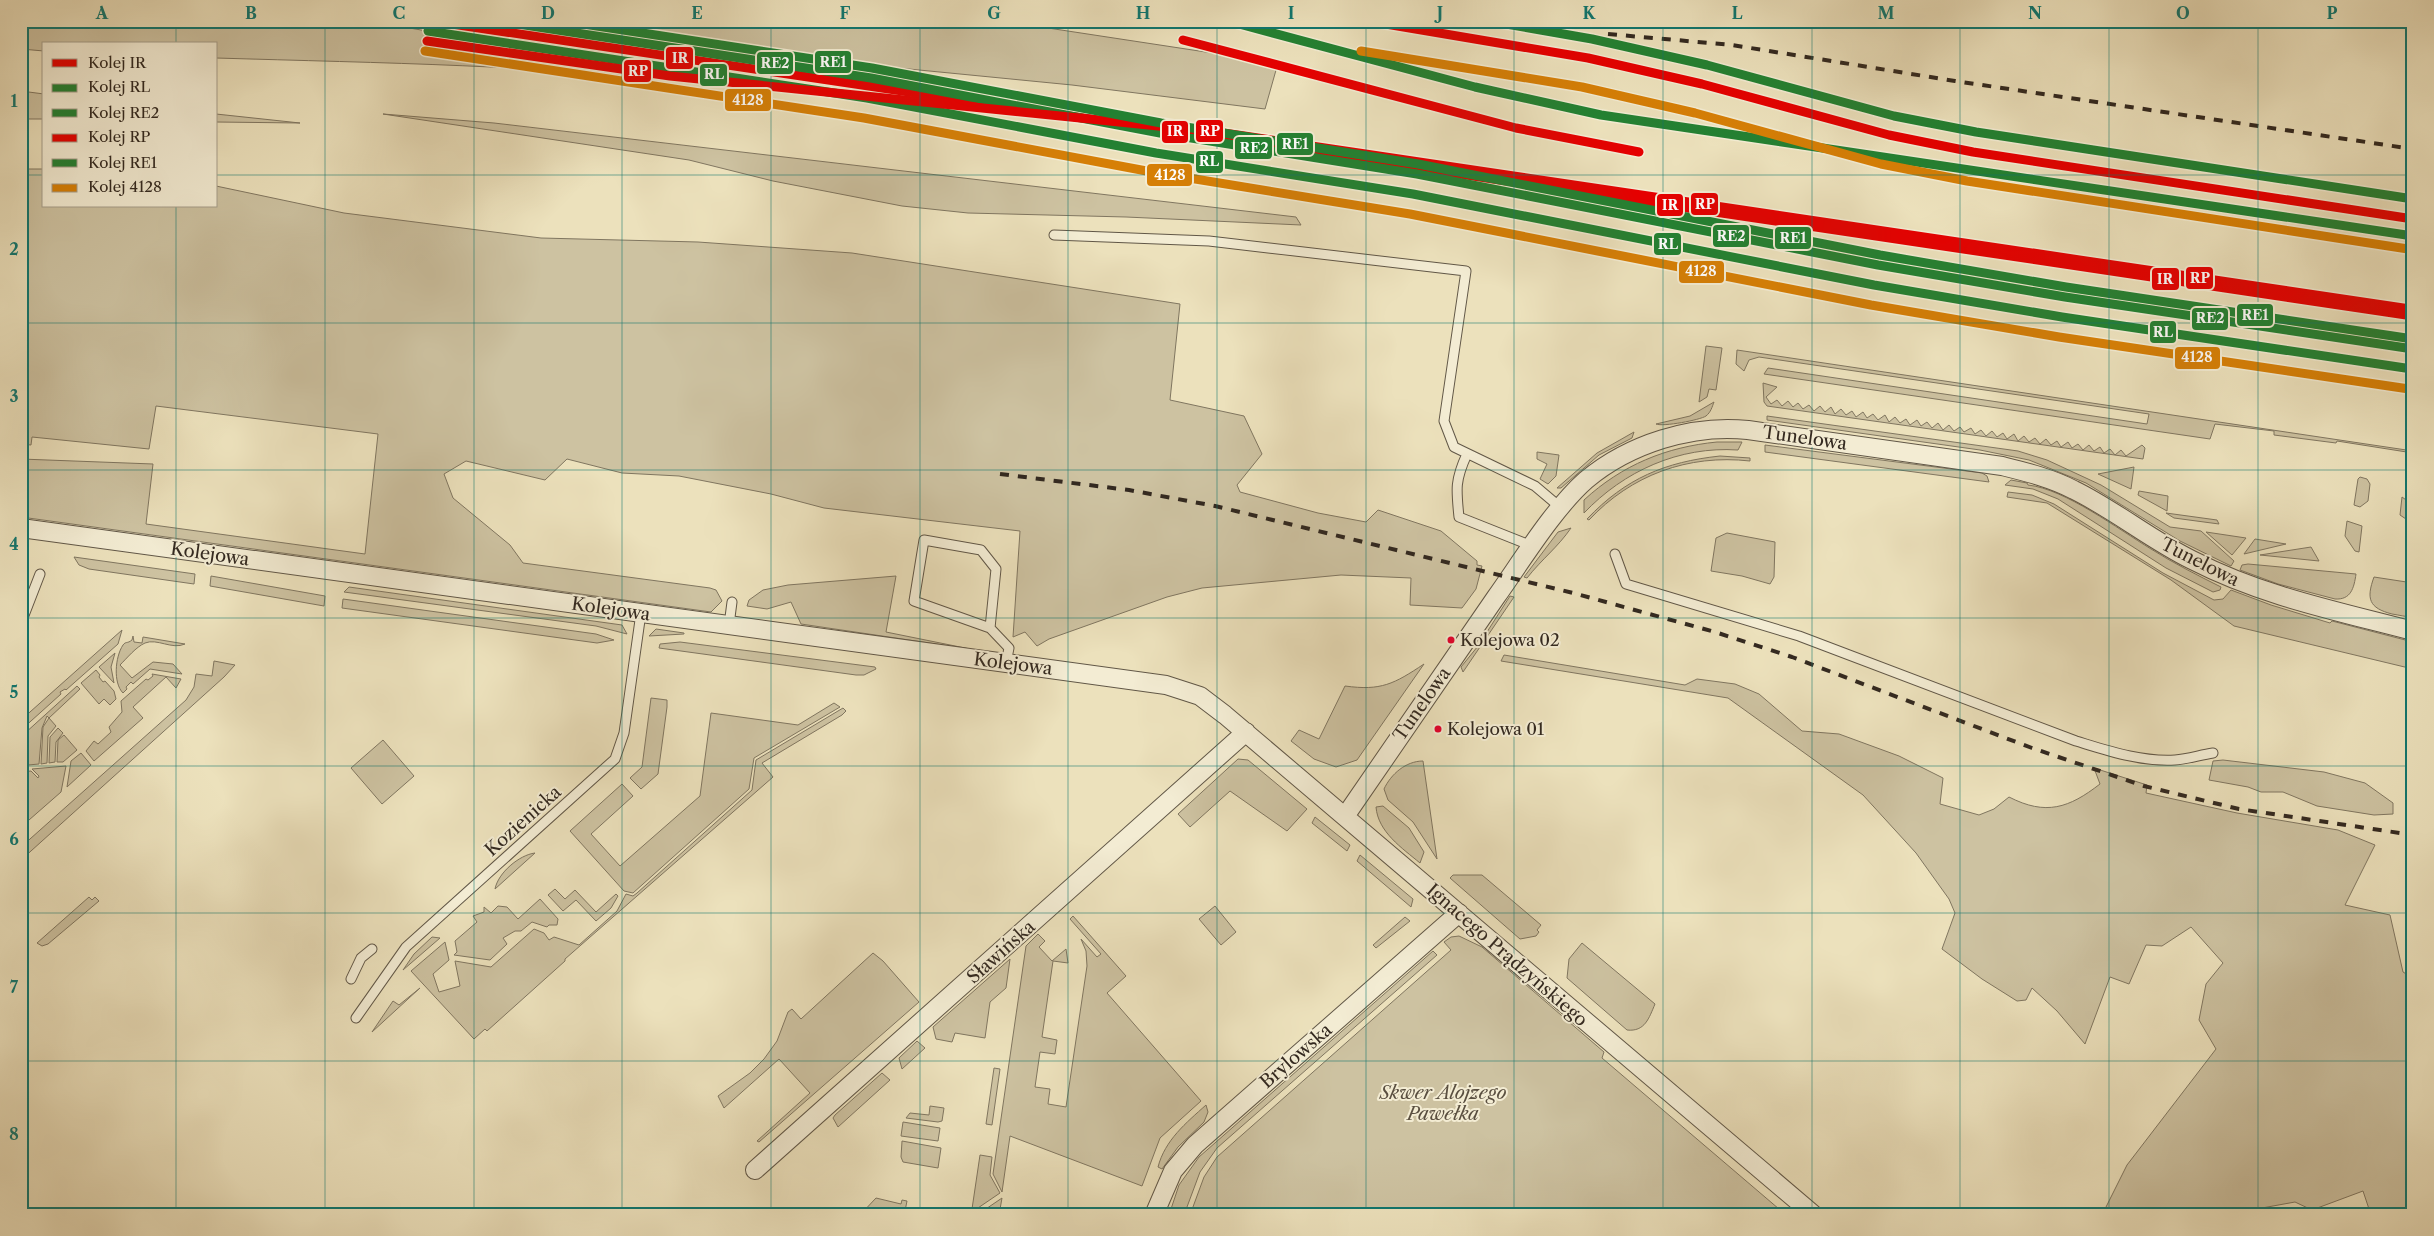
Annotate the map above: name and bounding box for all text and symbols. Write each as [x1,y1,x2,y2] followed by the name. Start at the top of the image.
[95,3,109,23] text: A
[245,3,257,23] text: B
[393,3,405,23] text: C
[541,3,555,23] text: D
[691,3,703,23] text: E
[840,3,851,23] text: F
[987,3,1001,23] text: G
[1136,3,1150,23] text: H
[1288,3,1295,23] text: I
[1434,3,1443,23] text: J
[1583,3,1597,23] text: K
[1731,3,1743,23] text: L
[1878,3,1895,23] text: M
[2028,3,2042,23] text: N
[2176,3,2190,23] text: O
[2327,3,2338,23] text: P
[42,42,218,208] legend
[665,46,694,70] line badge: IR
[672,49,690,67] text: IR
[814,50,852,74] line badge: RE1
[756,51,794,75] line badge: RE2
[88,53,147,72] text: Kolej IR
[819,53,847,71] text: RE1
[760,54,790,72] text: RE2
[623,59,652,83] line badge: RP
[628,62,649,80] text: RP
[699,63,728,87] line badge: RL
[704,65,725,83] text: RL
[88,77,150,96] text: Kolej RL
[724,88,772,112] line badge: 4128
[10,91,18,111] text: 1
[732,91,764,109] text: 4128
[88,103,159,122] text: Kolej RE2
[1195,119,1224,143] line badge: RP
[1161,120,1189,144] line badge: IR
[1167,122,1185,140] text: IR
[1200,122,1221,140] text: RP
[88,127,150,146] text: Kolej RP
[1276,132,1314,156] line badge: RE1
[1281,135,1309,153] text: RE1
[1234,136,1273,160] line badge: RE2
[1239,139,1269,157] text: RE2
[1195,150,1224,174] line badge: RL
[1199,152,1220,170] text: RL
[88,153,158,172] text: Kolej RE1
[1146,163,1193,187] line badge: 4128
[1154,166,1186,184] text: 4128
[88,177,162,196] text: Kolej 4128
[1690,192,1719,216] line badge: RP
[1656,193,1684,217] line badge: IR
[1695,195,1716,213] text: RP
[1662,196,1680,214] text: IR
[1712,224,1750,248] line badge: RE2
[1774,226,1812,250] line badge: RE1
[1716,227,1746,245] text: RE2
[1779,229,1807,247] text: RE1
[1653,232,1682,256] line badge: RL
[1658,235,1679,253] text: RL
[9,239,19,259] text: 2
[1678,260,1725,284] line badge: 4128
[1685,262,1717,280] text: 4128
[2185,266,2214,290] line badge: RP
[2151,267,2180,291] line badge: IR
[2190,269,2211,287] text: RP
[2157,270,2175,288] text: IR
[2236,303,2274,327] line badge: RE1
[2241,306,2269,324] text: RE1
[2191,307,2229,331] line badge: RE2
[2195,309,2225,327] text: RE2
[2149,320,2177,344] line badge: RL
[2153,323,2174,341] text: RL
[2174,346,2221,370] line badge: 4128
[2181,348,2213,366] text: 4128
[9,386,19,406] text: 3
[1761,421,1849,455] street label: Tunelowa
[2157,533,2243,591] street label: Tunelowa
[9,534,19,554] text: 4
[169,538,251,570] street label: Kolejowa
[570,593,652,625] street label: Kolejowa
[1460,630,1560,650] place label: Kolejowa 02
[1446,635,1456,645] marker: Kolejowa 02
[972,648,1054,680] street label: Kolejowa
[1389,662,1456,745] street label: Tunelowa
[10,682,19,702] text: 5
[1447,719,1544,739] place label: Kolejowa 01
[1433,724,1443,734] marker: Kolejowa 01
[480,781,566,861] street label: Kozienicka
[9,829,19,849] text: 6
[1422,879,1592,1031] street label: Ignacego Prądzyńskiego
[962,915,1040,988] street label: Sławińska
[10,977,19,997] text: 7
[1256,1019,1337,1093] street label: Brylowska
[1379,1082,1506,1125] park label: Skwer Alojzego Pawełka
[9,1124,19,1144] text: 8

